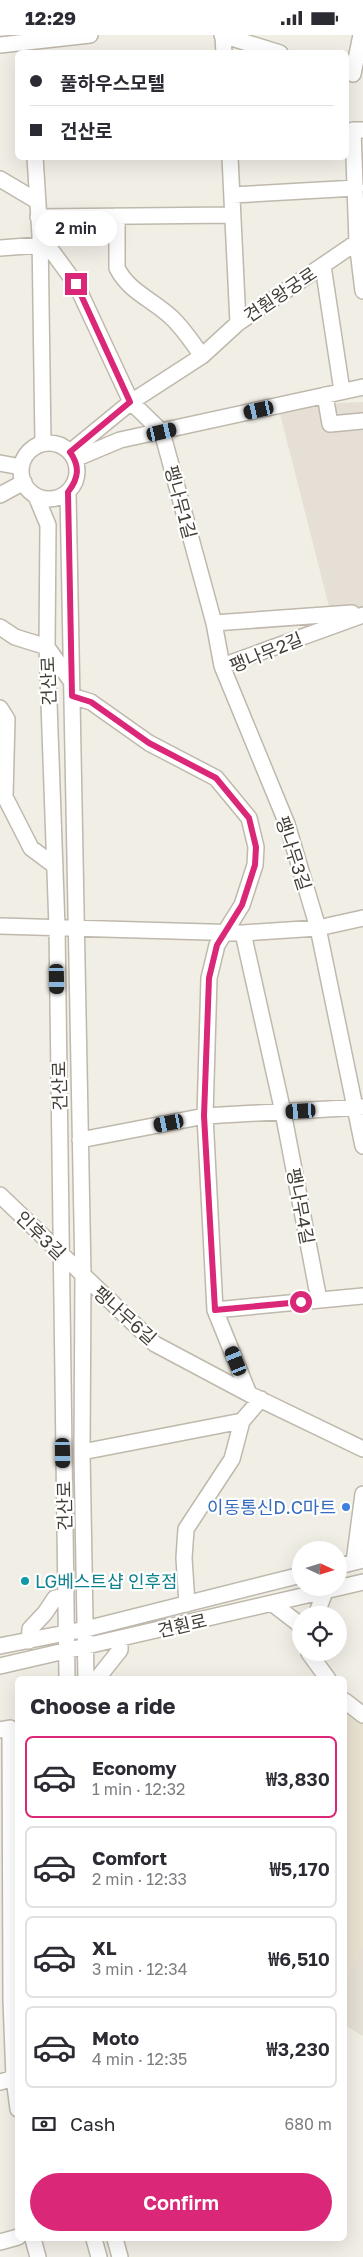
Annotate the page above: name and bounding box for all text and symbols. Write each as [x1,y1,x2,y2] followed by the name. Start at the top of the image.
[25,6,76,29] text: 12:29
[60,71,165,94] text: 풀하우스모텔
[60,119,112,142] text: 건산로
[35,211,117,247] callout: 2 min
[55,218,97,238] text: 2 min
[240,262,320,326] street label: 견훤왕궁로
[65,273,87,295] route end
[242,399,275,421] car
[145,421,178,443] car
[161,463,201,541] street label: 팽나무1길
[226,627,306,677] street label: 팽나무2길
[36,656,60,706] street label: 건산로
[272,813,316,893] street label: 팽나무3길
[49,964,64,994] car
[48,1061,70,1111] street label: 건산로
[285,1103,316,1119] car
[152,1113,185,1133] car
[283,1166,319,1246] street label: 팽나무4길
[12,1206,70,1264] street label: 인후3길
[89,1281,161,1349] street label: 팽나무6길
[290,1291,312,1313] route start
[223,1344,248,1378] car
[55,1438,70,1468] car
[53,1481,75,1531] street label: 건산로
[207,1496,336,1518] place label: 이동통신D.C마트
[340,1501,352,1513] marker: 이동통신D.C마트
[292,1541,348,1596] north arrow
[292,1541,347,1661] map controls
[35,1570,178,1592] place label: LG베스트샵 인후점
[19,1575,31,1587] marker: LG베스트샵 인후점
[292,1606,347,1661] button: locate
[155,1609,209,1641] street label: 견훤로
[30,1692,176,1719] text: Choose a ride
[32,1755,77,1800] icon: car
[92,1756,177,1779] text: Economy
[266,1767,330,1790] text: ₩3,830
[92,1779,185,1799] text: 1 min · 12:32
[32,1845,77,1890] icon: car
[92,1846,167,1869] text: Comfort
[270,1857,330,1880] text: ₩5,170
[92,1869,187,1889] text: 2 min · 12:33
[32,1935,77,1980] icon: car
[92,1936,117,1959] text: XL
[268,1947,330,1970] text: ₩6,510
[92,1959,187,1979] text: 3 min · 12:34
[32,2025,77,2070] icon: car
[92,2026,139,2049] text: Moto
[267,2037,330,2060] text: ₩3,230
[92,2049,187,2069] text: 4 min · 12:35
[30,2110,58,2138] icon: cash
[70,2112,115,2135] text: Cash
[284,2114,332,2134] text: 680 m
[30,2173,332,2231] button: Confirm

